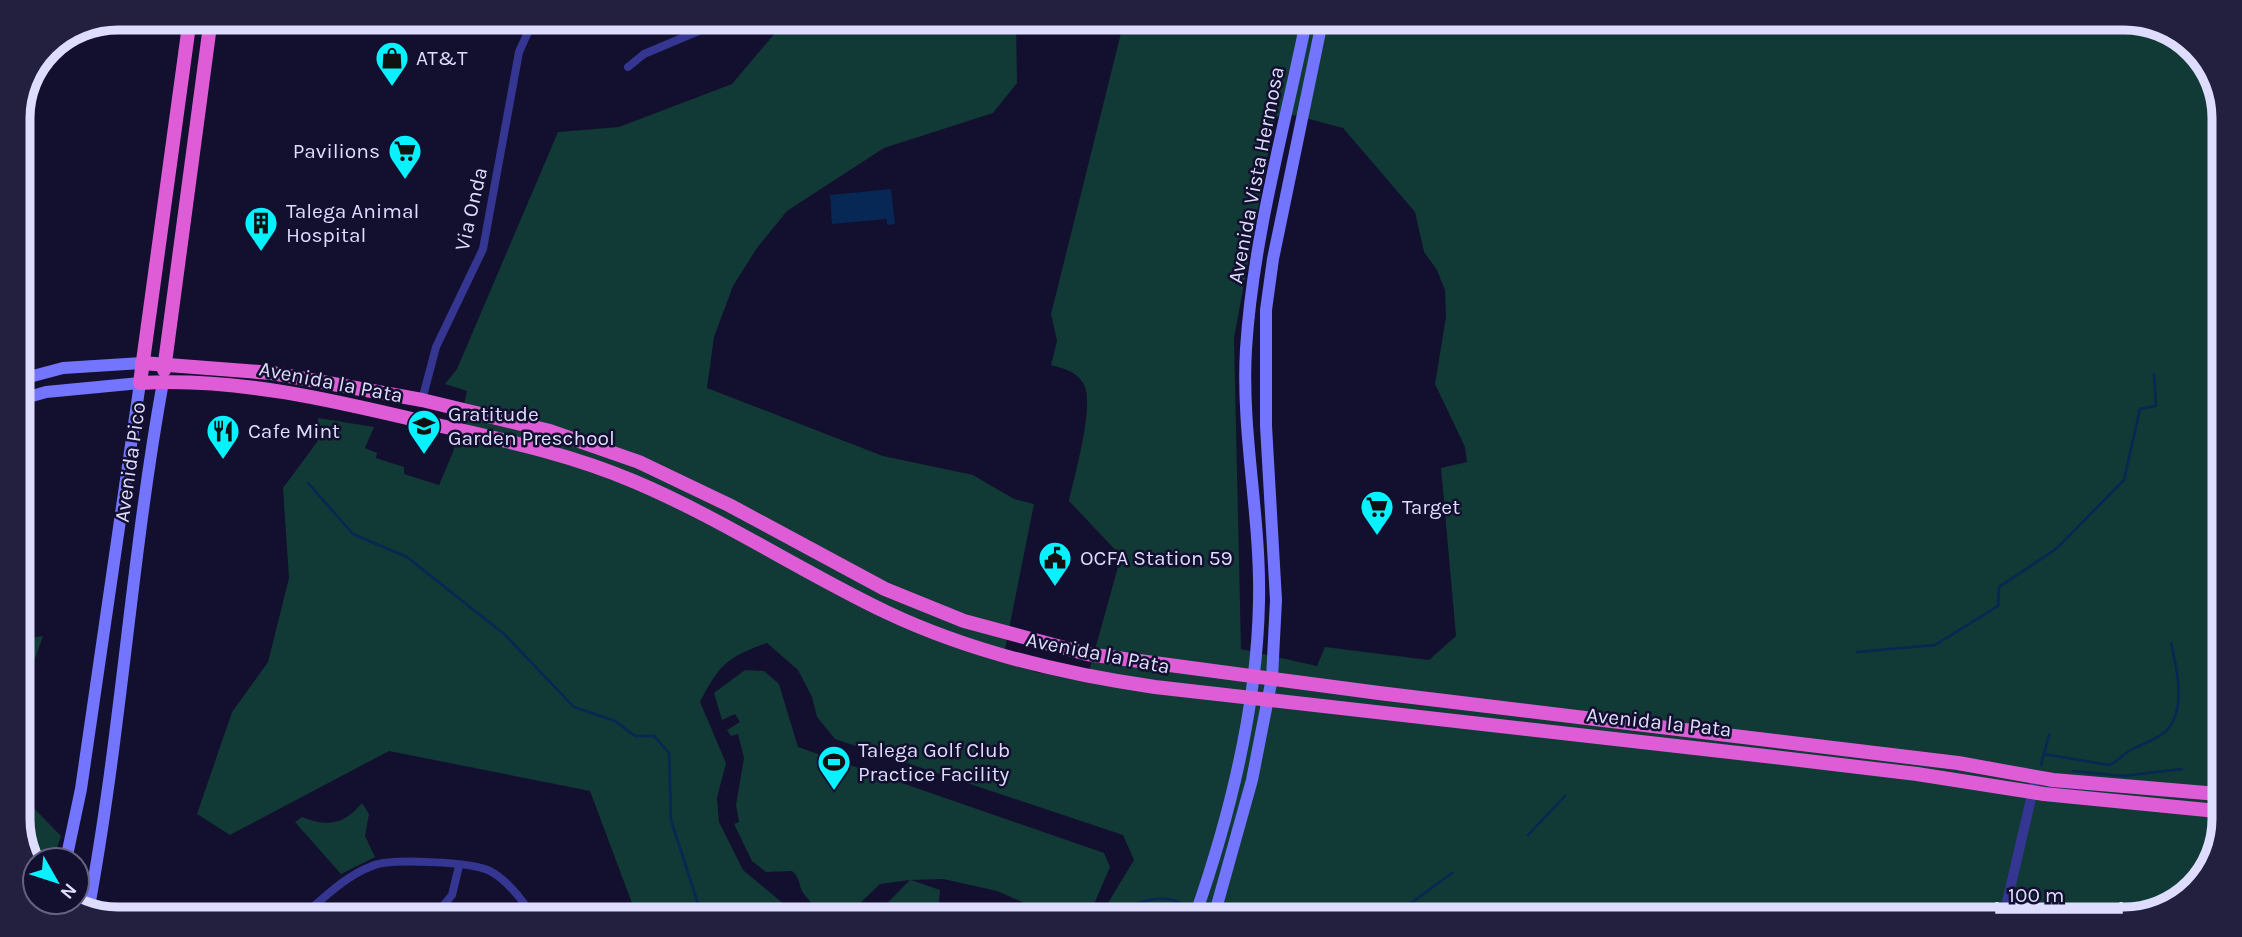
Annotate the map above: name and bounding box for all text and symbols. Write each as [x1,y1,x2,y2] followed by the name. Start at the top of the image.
[373,39,411,88] shop icon: AT&T
[416,46,468,70] place label: AT&T
[1223,64,1289,286] street label: Avenida Vista Hermosa
[386,132,424,181] supermarket icon: Pavilions
[293,139,380,163] place label: Pavilions
[450,165,492,253] street label: Via Onda
[286,199,419,247] place label: Talega Animal Hospital
[242,204,280,253] building icon: Talega Animal Hospital
[257,356,405,408] street label: Avenida la Pata
[110,400,150,524] street label: Avenida Pico
[448,402,615,450] place label: Gratitude Garden Preschool
[405,407,443,456] school or university icon: Gratitude Garden Preschool
[204,412,242,461] restaurant icon: Cafe Mint
[248,419,340,443] place label: Cafe Mint
[1358,488,1396,537] supermarket icon: Target
[1402,495,1460,519] place label: Target
[1036,539,1074,588] public building icon: OCFA Station 59
[1080,546,1233,570] place label: OCFA Station 59
[1024,627,1172,679] street label: Avenida la Pata
[1585,702,1733,742] street label: Avenida la Pata
[858,738,1010,786] place label: Talega Golf Club Practice Facility
[815,743,853,792] sports icon: Talega Golf Club Practice Facility
[21,846,91,916] north arrow
[1997,870,2121,914] scale bar
[56,879,81,903] text: N
[2008,883,2065,907] text: 100 m

